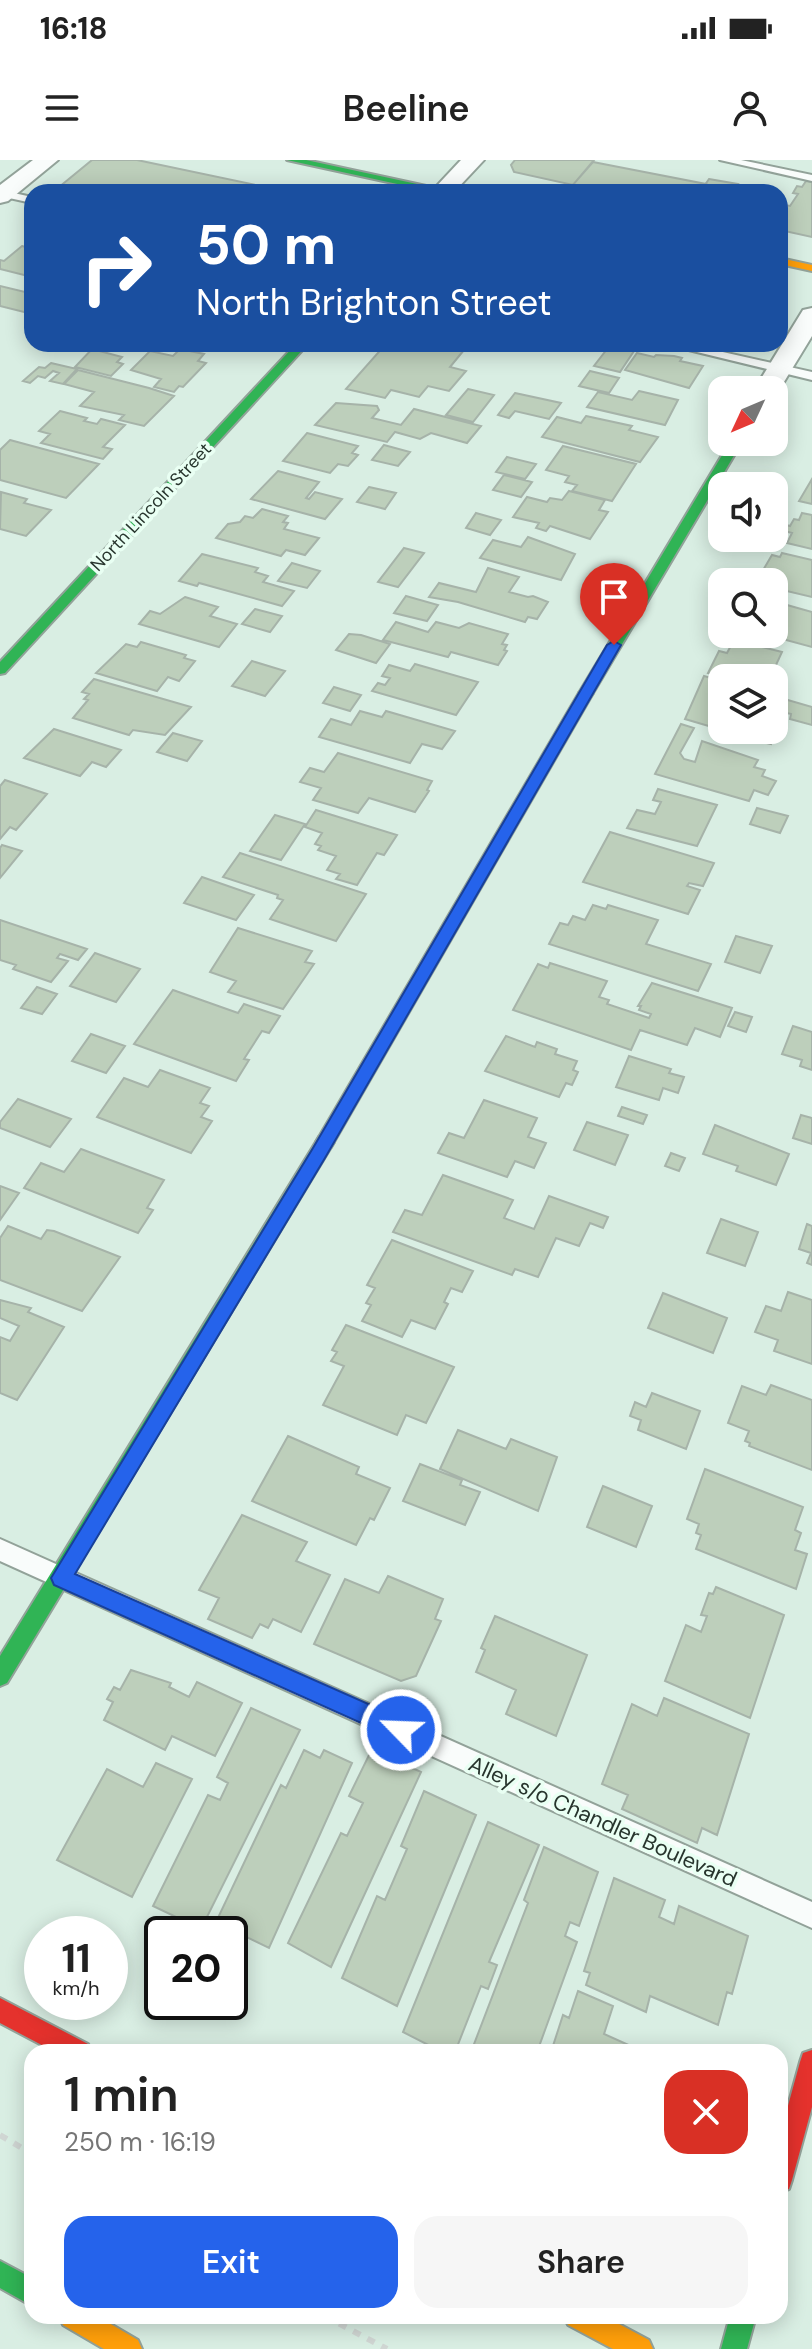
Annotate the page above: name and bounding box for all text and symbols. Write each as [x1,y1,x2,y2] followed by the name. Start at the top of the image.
[40,9,107,48] text: 16:18
[343,85,469,132] text: Beeline
[40,86,84,130] icon: menu
[728,86,772,130] icon: person
[196,208,336,281] text: 50 m
[64,216,168,320] icon: right
[196,279,552,326] text: North Brighton Street
[708,376,788,456] north arrow
[708,376,788,744] map controls
[85,438,217,576] street label: North Lincoln Street
[708,472,788,552] button: sound
[580,563,648,645] pin
[708,568,788,648] button: search
[592,575,636,619] icon: arrive
[708,664,788,744] button: layers
[359,1688,443,1772] position arrow
[464,1749,741,1894] street label: Alley s/o Chandler Boulevard
[144,1916,248,2020] speed limit sign: 20
[61,1932,91,1984] text: 11
[52,1975,100,2001] text: km/h
[64,2063,179,2126] text: 1 min
[664,2070,748,2154] button: close
[64,2125,216,2159] text: 250 m · 16:19
[64,2216,398,2308] button: Exit
[414,2216,748,2308] button: Share

